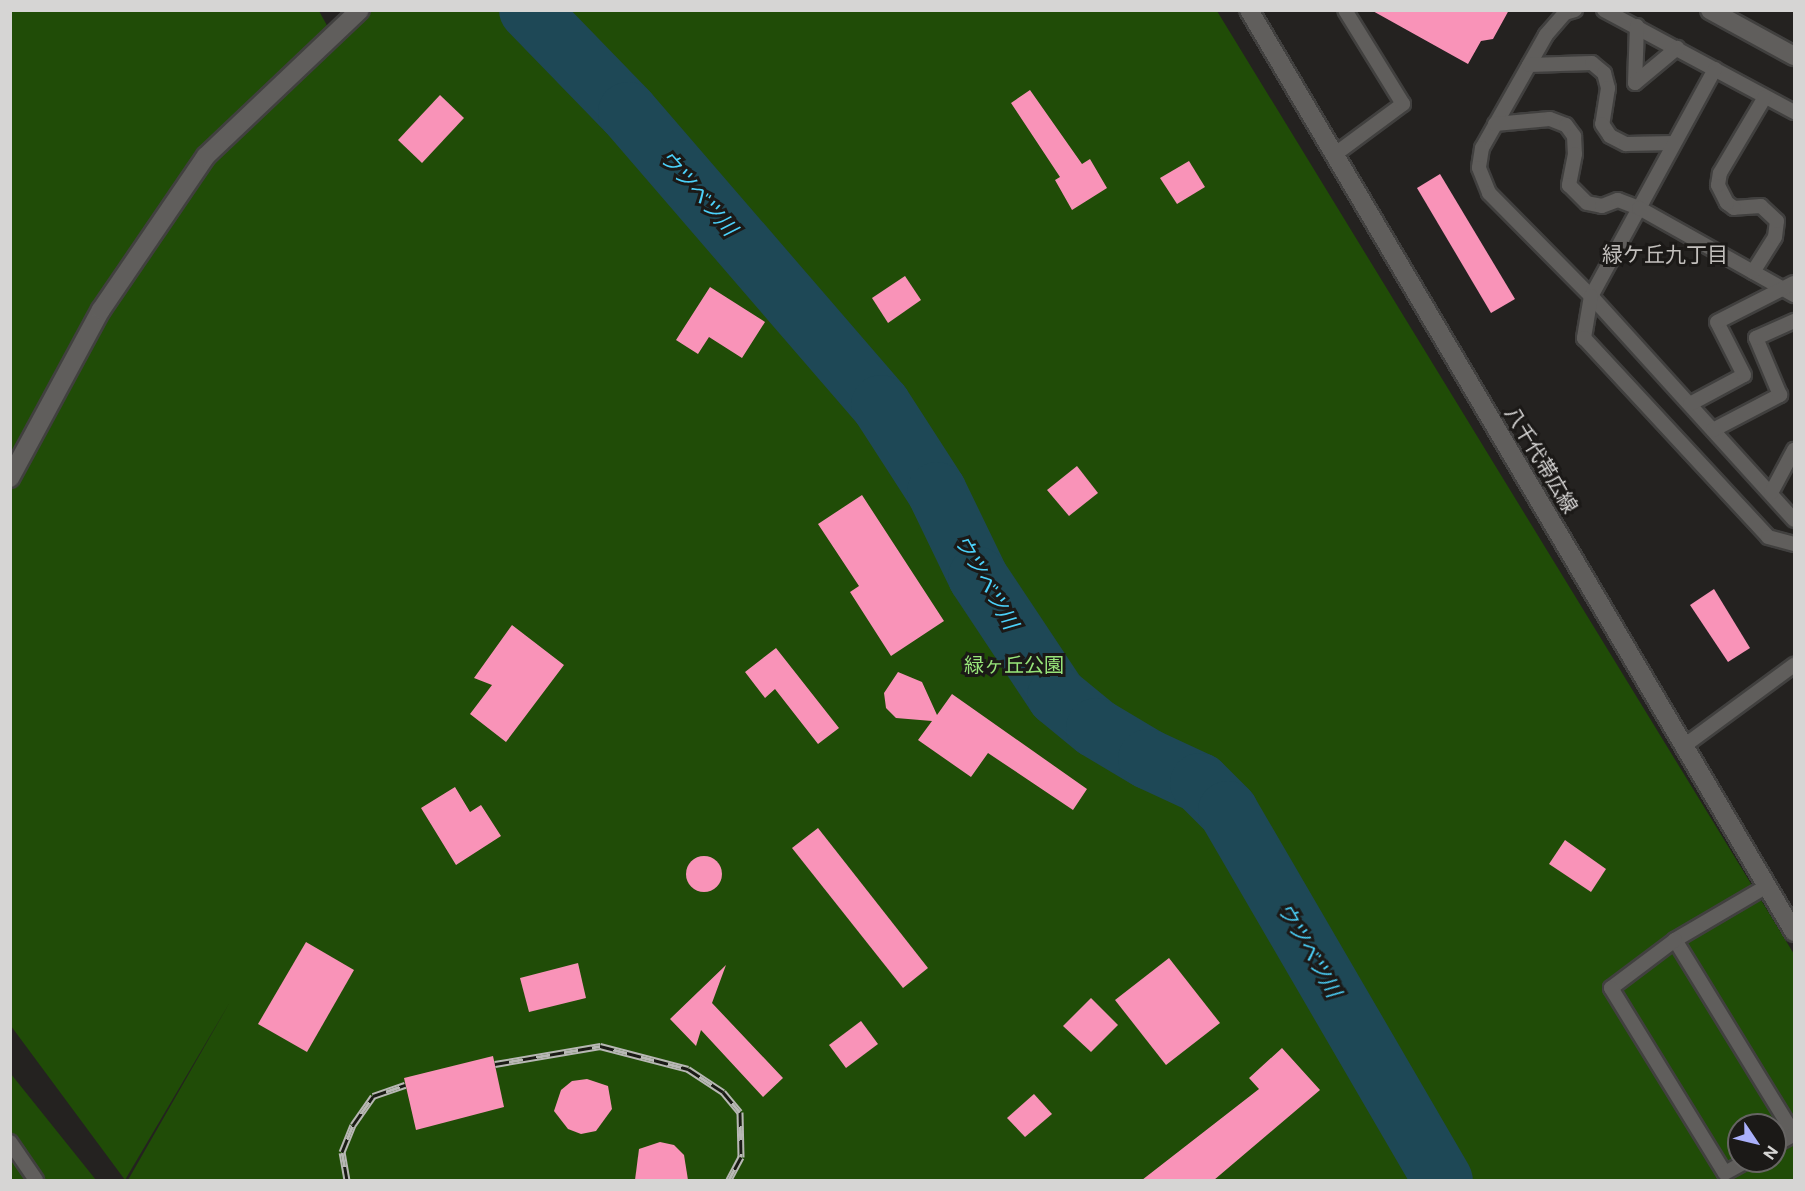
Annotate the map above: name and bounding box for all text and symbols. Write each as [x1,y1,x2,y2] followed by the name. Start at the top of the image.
[654,145,742,241] water label: ウツベツ川
[1602,242,1728,268] district label: 緑ケ丘九丁目
[1500,402,1582,518] street label: 八千代帯広線
[949,530,1023,634] water label: ウツベツ川
[964,653,1064,677] park label: 緑ヶ丘公園
[1272,898,1346,1002] water label: ウツベツ川
[1727,1113,1787,1173] north arrow
[1759,1142,1782,1163] text: N

